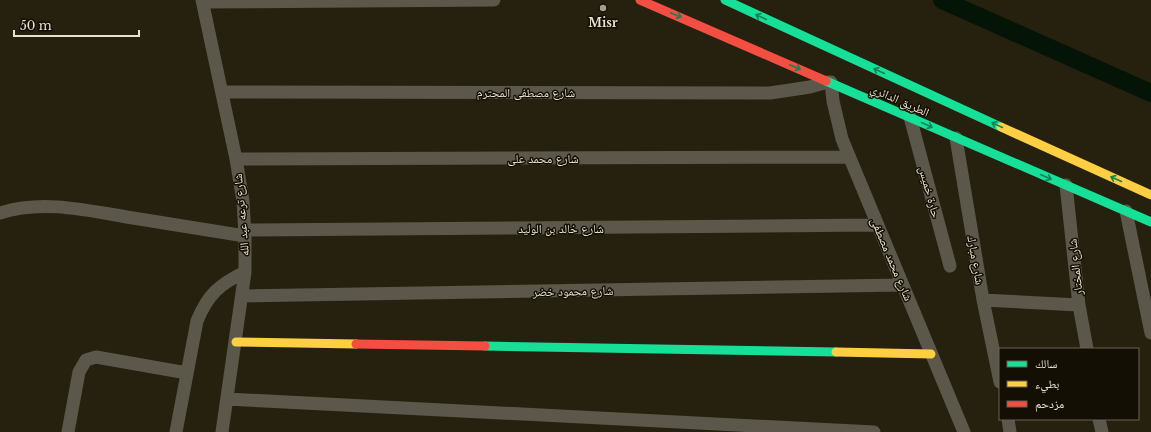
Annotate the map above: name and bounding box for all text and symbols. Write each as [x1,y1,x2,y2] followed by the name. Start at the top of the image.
[598,3,608,13] marker: Misr
[14,12,139,38] scale bar
[669,12,681,20] one-way arrow
[755,12,767,20] one-way arrow
[588,15,618,30] place label: Misr
[20,18,52,33] text: 50 m
[789,63,801,71] one-way arrow
[873,67,885,74] one-way arrow
[867,80,932,122] street label: الطريق الدائري
[477,85,575,101] street label: شارع مصطفى المحترم
[992,121,1004,128] one-way arrow
[921,122,933,129] one-way arrow
[507,151,579,167] street label: شارع محمد على
[916,165,944,220] street label: حارة خميس
[230,173,253,257] street label: شارع ترعه عبد الله
[1040,173,1052,181] one-way arrow
[1110,175,1122,182] one-way arrow
[867,215,916,303] street label: شارع محمد مصطفى
[518,221,604,237] street label: شارع خالد بن الوليد
[963,234,988,286] street label: شارع مبارك
[1065,238,1087,297] street label: شارع المختار
[532,283,614,300] street label: شارع محمود خضر
[999,348,1139,420] legend
[1035,356,1057,371] text: سالك
[1035,376,1059,394] text: بطيء
[1035,396,1064,412] text: مزدحم

